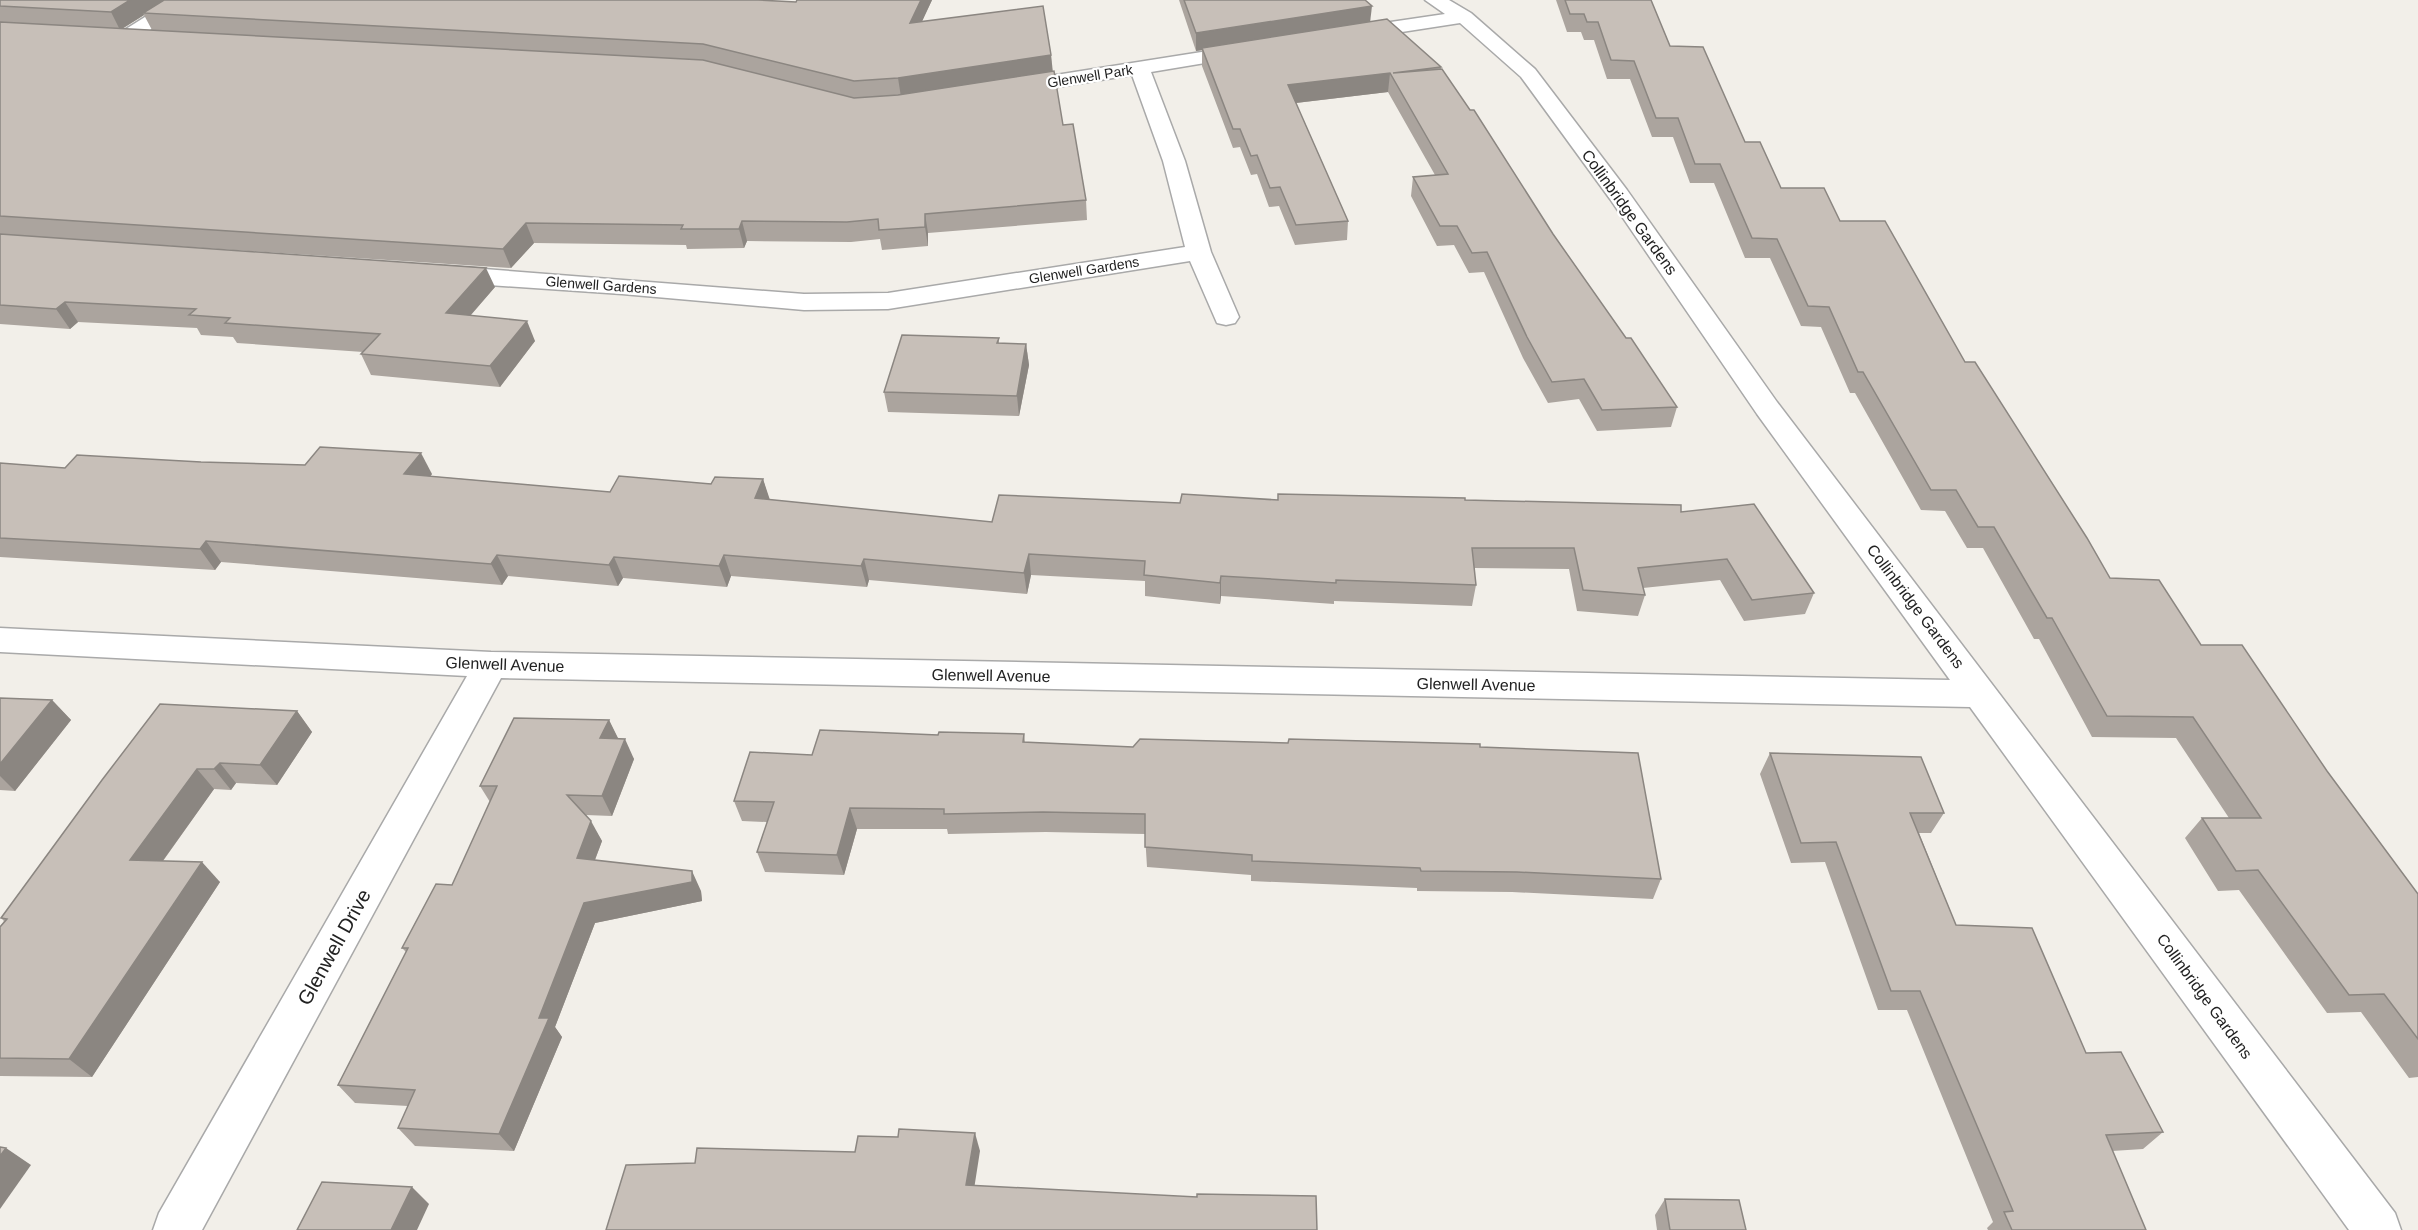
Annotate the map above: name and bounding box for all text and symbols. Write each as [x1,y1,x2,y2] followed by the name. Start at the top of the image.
[1046,61,1135,91] street label: Glenwell Park
[1579,146,1681,278] street label: Collinbridge Gardens
[1028,253,1140,287] street label: Glenwell Gardens
[545,273,657,297] street label: Glenwell Gardens
[1864,541,1968,671] street label: Collinbridge Gardens
[445,654,565,675] street label: Glenwell Avenue
[931,666,1051,685] street label: Glenwell Avenue
[1416,675,1536,694] street label: Glenwell Avenue
[293,885,375,1009] street label: Glenwell Drive
[2154,930,2256,1062] street label: Collinbridge Gardens

